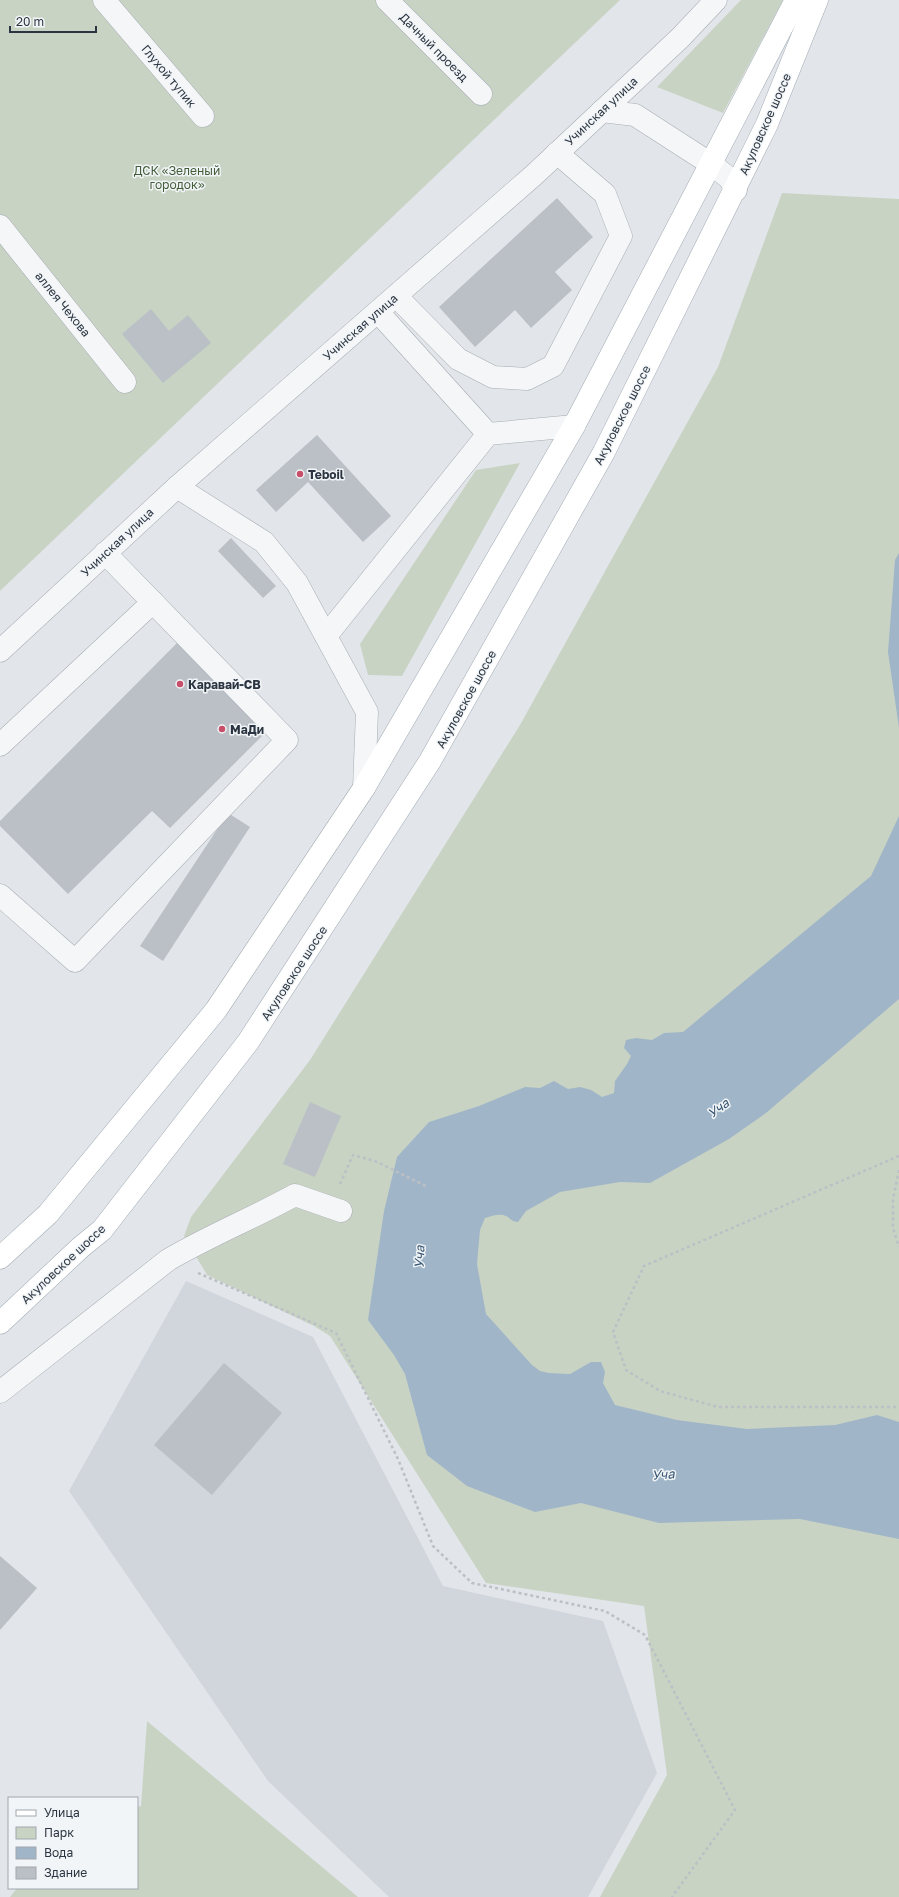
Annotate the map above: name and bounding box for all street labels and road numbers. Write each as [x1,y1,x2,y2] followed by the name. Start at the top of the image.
[397,10,471,84] street label: Дачный проезд
[138,42,200,111] street label: Глухой тупик
[736,71,794,177] street label: Акуловское шоссе
[561,73,641,149] street label: Учинская улица
[32,268,94,340] street label: аллея Чехова
[320,290,400,364] street label: Учинская улица
[590,363,654,467] street label: Акуловское шоссе
[77,504,157,580] street label: Учинская улица
[433,647,499,751] street label: Акуловское шоссе
[258,923,330,1023] street label: Акуловское шоссе
[18,1221,108,1307] street label: Акуловское шоссе

